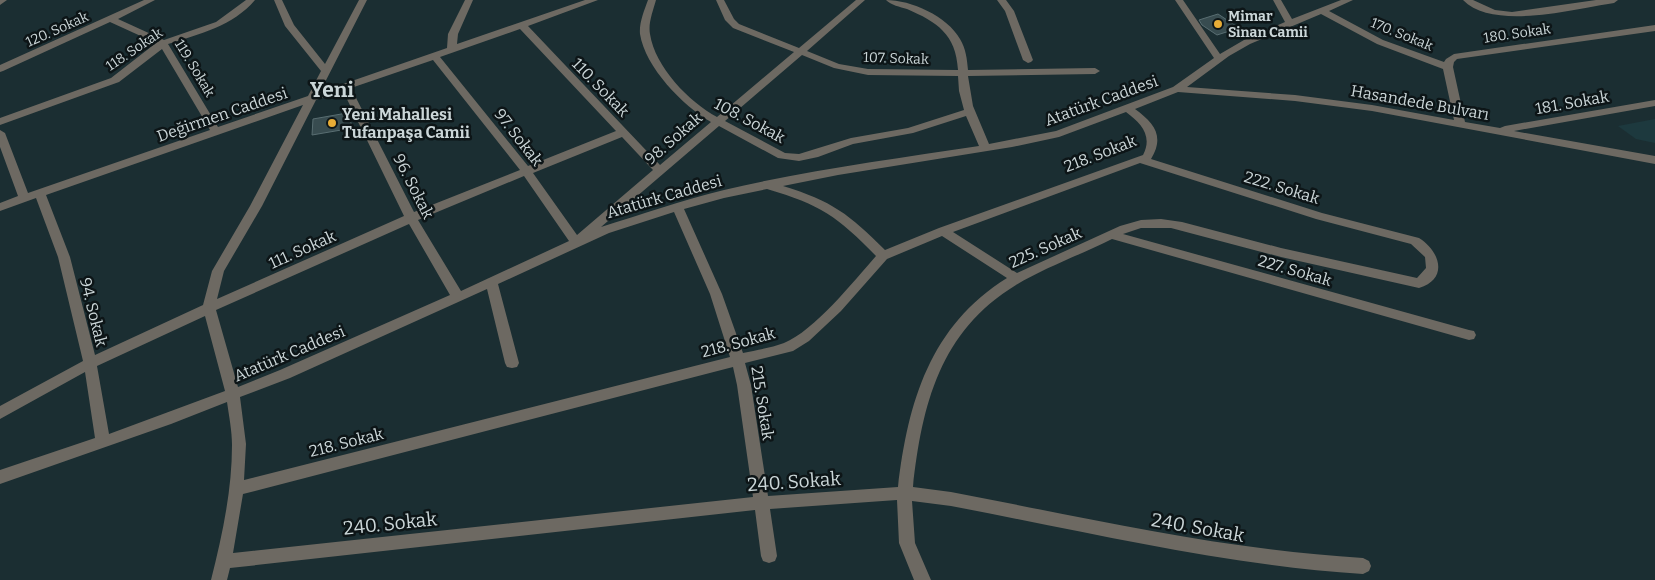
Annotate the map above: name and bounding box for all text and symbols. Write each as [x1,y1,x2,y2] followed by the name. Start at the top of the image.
[23,8,91,51] street label: 120. Sokak
[1228,8,1308,41] place label: Mimar Sinan Camii
[1368,14,1435,55] street label: 170. Sokak
[1212,18,1224,30] marker: Mimar Sinan Camii
[1483,20,1552,47] street label: 180. Sokak
[103,24,166,74] street label: 118. Sokak
[171,36,218,100] street label: 119. Sokak
[863,49,929,68] street label: 107. Sokak
[568,54,633,121] street label: 110. Sokak
[1042,71,1160,130] street label: Atatürk Caddesi
[310,77,354,103] district label: Yeni
[1349,81,1491,124] street label: Hasandede Bulvarı
[154,83,290,146] street label: Değirmen Caddesi
[1534,87,1610,118] street label: 181. Sokak
[711,94,788,147] street label: 108. Sokak
[342,105,470,142] place label: Yeni Mahallesi Tufanpaşa Camii
[490,105,547,170] street label: 97. Sokak
[641,108,706,168] street label: 98. Sokak
[326,117,338,129] marker: Yeni Mahallesi Tufanpaşa Camii
[1061,131,1139,176] street label: 218. Sokak
[389,151,438,222] street label: 96. Sokak
[1242,167,1322,208] street label: 222. Sokak
[604,171,724,222] street label: Atatürk Caddesi
[1006,223,1084,272] street label: 225. Sokak
[266,226,339,273] street label: 111. Sokak
[1256,251,1334,290] street label: 227. Sokak
[76,276,111,349] street label: 94. Sokak
[231,321,348,385] street label: Atatürk Caddesi
[699,324,777,361] street label: 218. Sokak
[747,365,778,442] street label: 215. Sokak
[307,424,385,461] street label: 218. Sokak
[746,467,842,496] street label: 240. Sokak
[342,507,438,540] street label: 240. Sokak
[1150,508,1246,547] street label: 240. Sokak

